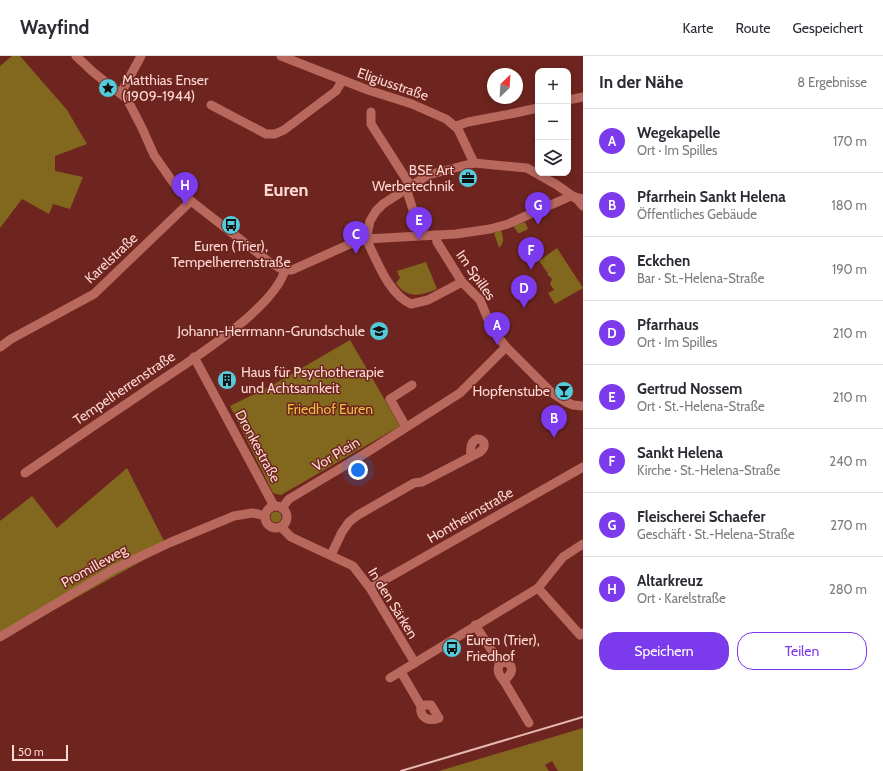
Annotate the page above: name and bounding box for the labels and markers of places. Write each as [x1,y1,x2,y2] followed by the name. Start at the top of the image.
[122,71,209,105] place label: Matthias Enser (1909-1944)
[97,77,119,99] place icon: Matthias Enser (1909-1944)
[372,161,455,195] place label: BSE Art Werbetechnik
[457,167,479,189] office icon: BSE Art Werbetechnik
[172,172,198,205] pin: H
[525,192,551,225] pin: G
[406,207,432,240] pin: E
[220,214,242,236] bus stop icon: Euren (Trier), Tempelherrenstraße
[343,221,369,254] pin: C
[171,237,291,271] place label: Euren (Trier), Tempelherrenstraße
[518,237,544,270] pin: F
[511,275,537,308] pin: D
[484,312,510,345] pin: A
[368,320,390,342] school or university icon: Johann-Herrmann-Grundschule
[177,322,365,340] place label: Johann-Herrmann-Grundschule
[241,363,384,397] place label: Haus für Psychotherapie und Achtsamkeit
[216,369,238,391] building icon: Haus für Psychotherapie und Achtsamkeit
[553,380,575,402] bar icon: Hopfenstube
[473,382,550,400] place label: Hopfenstube
[541,405,567,438] pin: B
[466,631,540,665] place label: Euren (Trier), Friedhof
[441,637,463,659] bus stop icon: Euren (Trier), Friedhof

